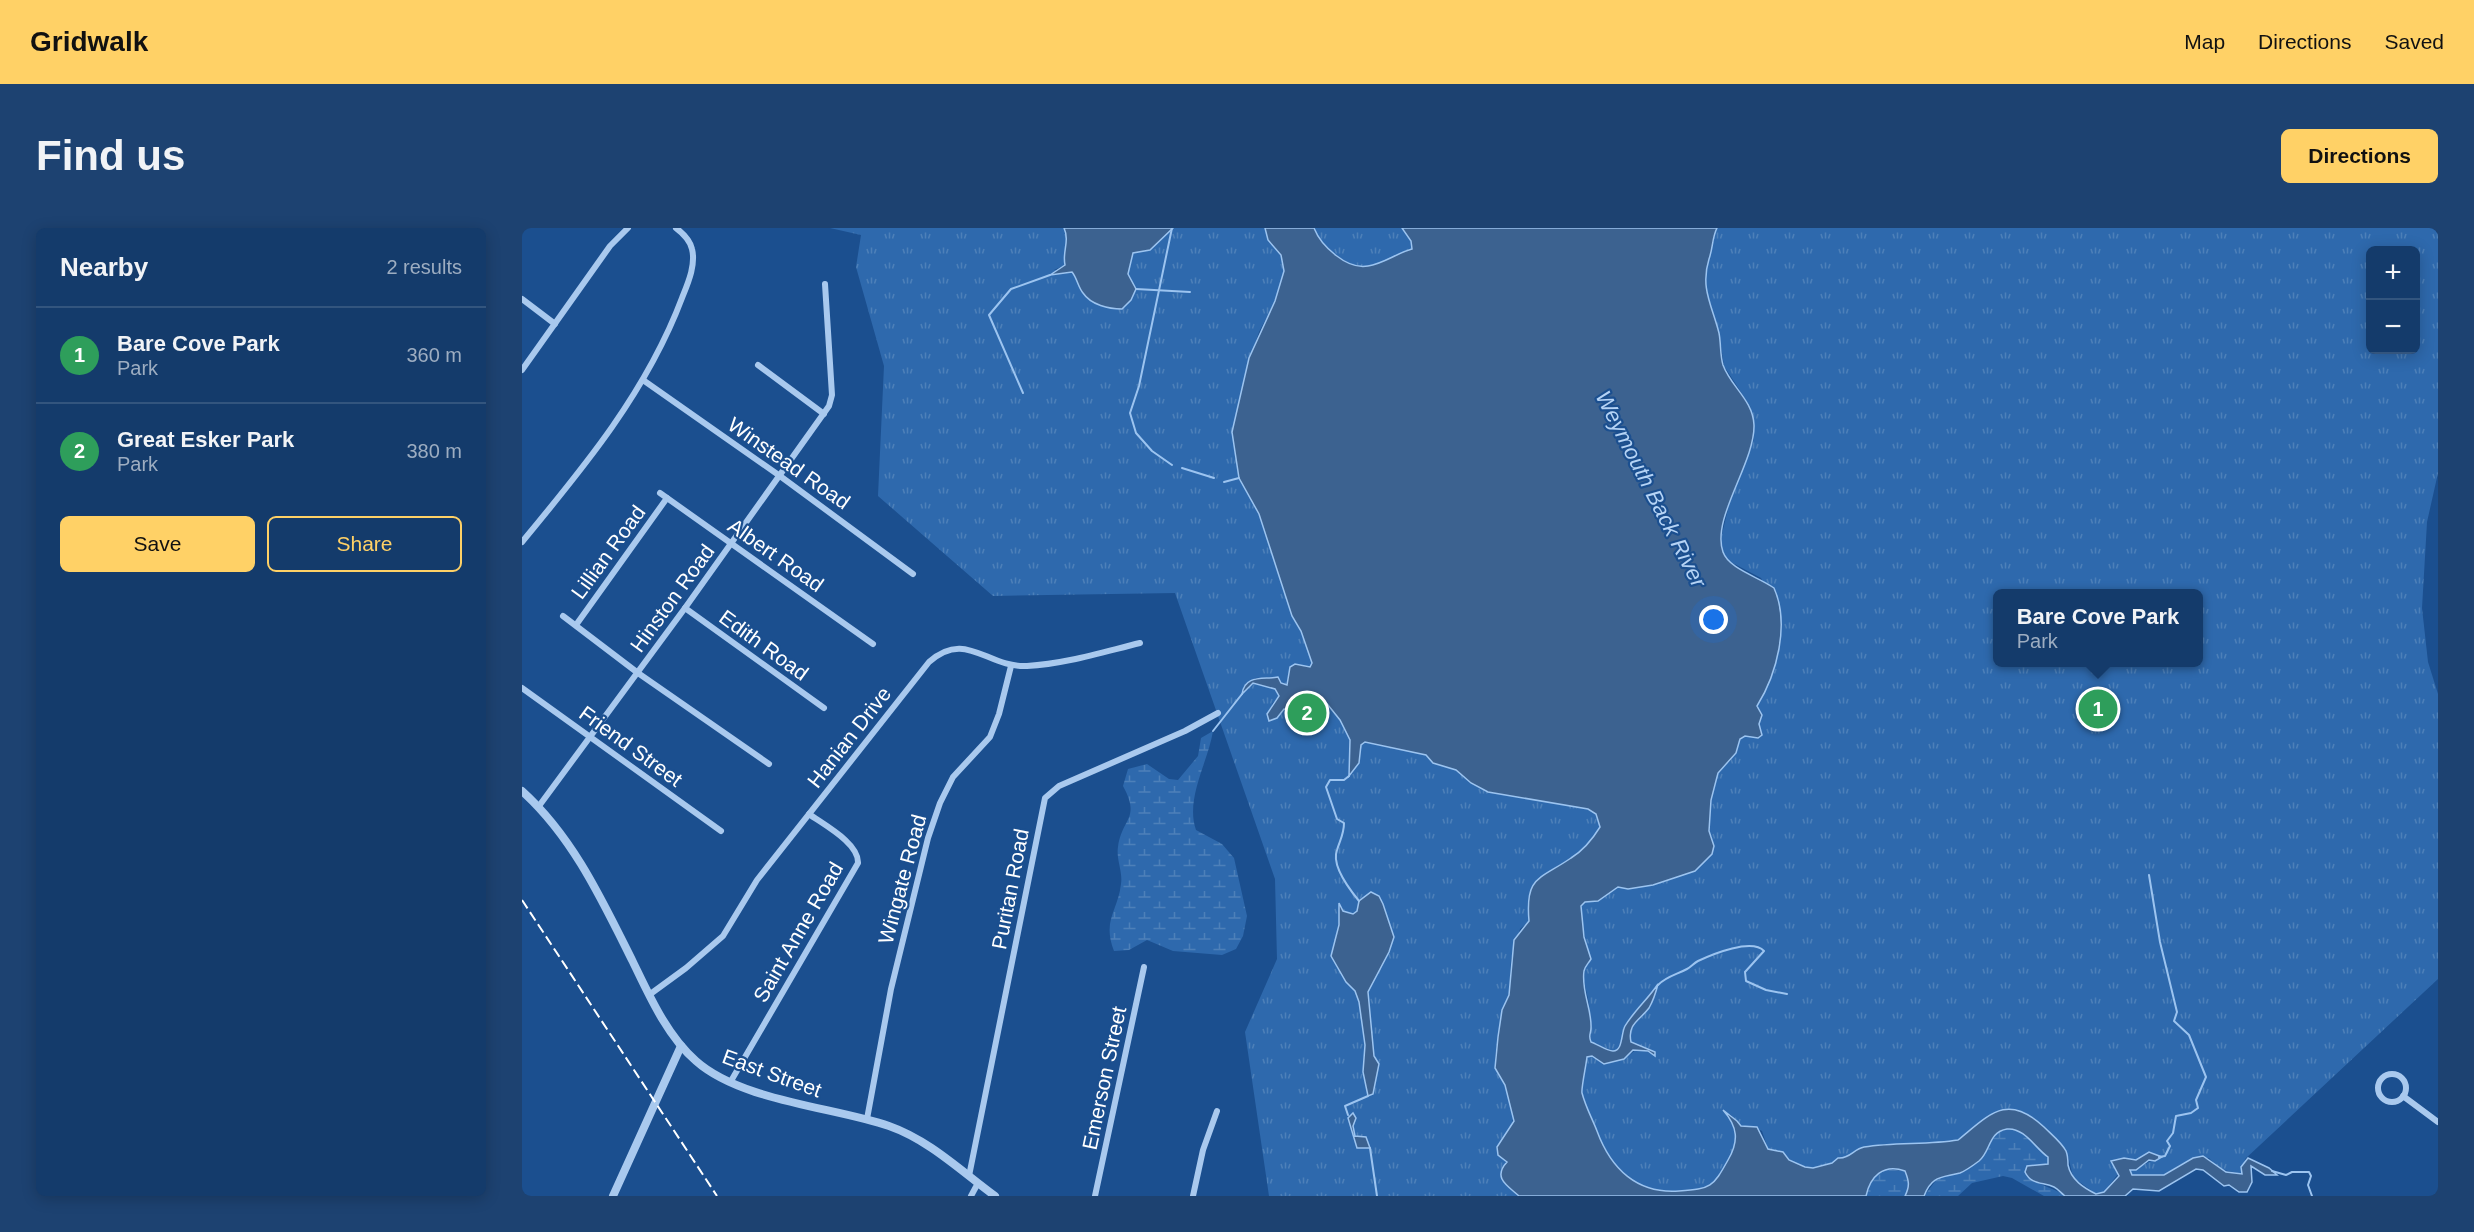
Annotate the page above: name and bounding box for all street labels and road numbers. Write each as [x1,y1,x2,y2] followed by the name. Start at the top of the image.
[724,412,854,514] street label: Winstead Road
[566,501,650,603] street label: Lillian Road
[724,514,828,596] street label: Albert Road
[625,540,719,656] street label: Hinston Road
[715,605,813,685] street label: Edith Road
[803,682,895,792] street label: Hanian Drive
[575,701,687,791] street label: Friend Street
[874,812,930,946] street label: Wingate Road
[987,827,1033,951] street label: Puritan Road
[749,858,847,1006] street label: Saint Anne Road
[1078,1004,1130,1152] street label: Emerson Street
[719,1044,825,1102] street label: East Street

